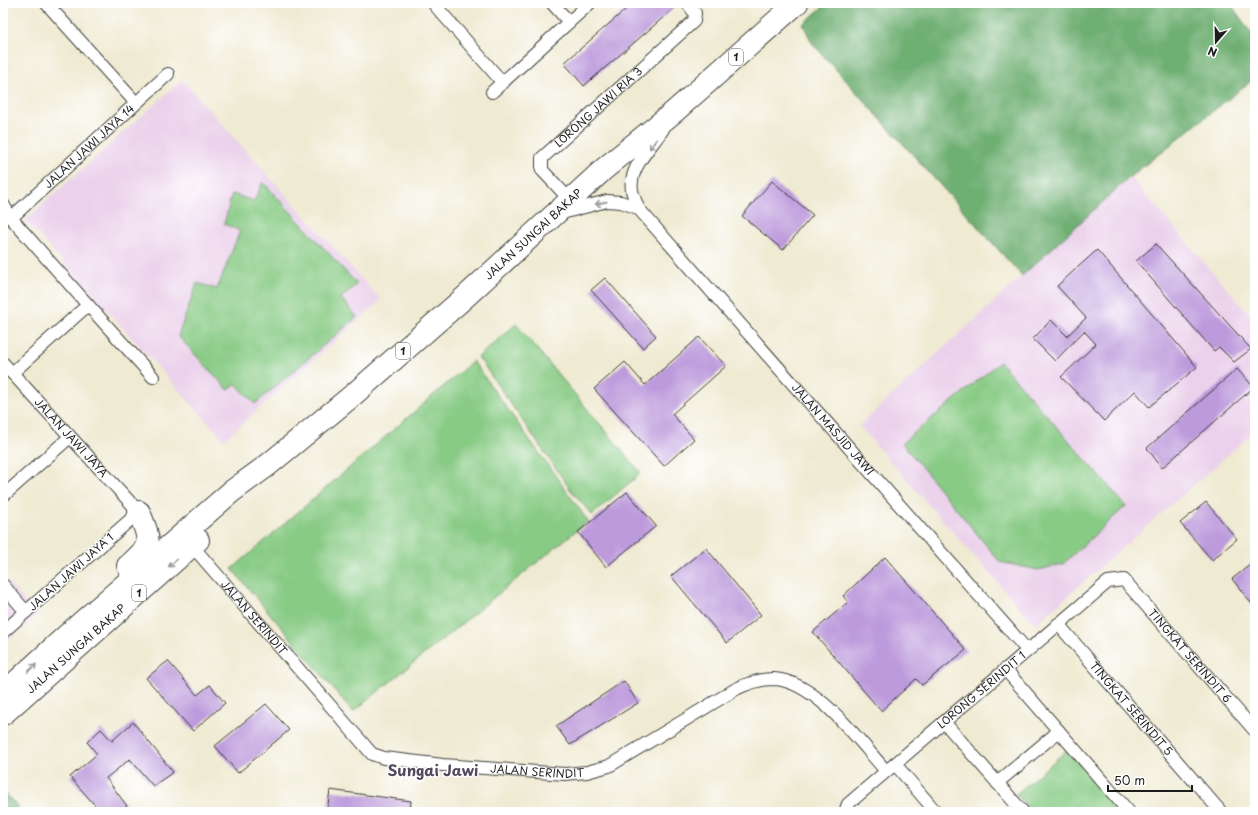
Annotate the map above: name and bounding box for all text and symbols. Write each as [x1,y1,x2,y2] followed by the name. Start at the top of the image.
[1196,22,1236,62] north arrow
[1205,42,1219,61] text: N
[729,49,743,65] road number: 1
[550,63,646,151] street label: LORONG JAWI RIA 3
[40,100,138,192] street label: JALAN JAWI JAYA 14
[649,138,657,149] one-way arrow
[480,184,586,283] street label: JALAN SUNGAI BAKAP
[595,200,608,207] one-way arrow
[396,343,410,359] road number: 1
[788,379,878,479] street label: JALAN MASJID JAWI
[31,394,112,481] street label: JALAN JAWI JAYA
[24,529,117,615] street label: JALAN JAWI JAYA 1
[167,559,178,568] one-way arrow
[217,576,292,659] street label: JALAN SERINDIT
[132,585,146,601] road number: 1
[22,599,129,697] street label: JALAN SUNGAI BAKAP
[1145,605,1236,707] street label: TINGKAT SERINDIT 6
[933,647,1029,732] street label: LORONG SERINDIT 1
[1086,658,1177,759] street label: TINGKAT SERINDIT 5
[27,663,37,672] one-way arrow
[388,758,478,781] district label: Sungai Jawi
[490,760,585,782] street label: JALAN SERINDIT
[1108,767,1192,793] scale bar
[1114,771,1145,789] text: 50 m

